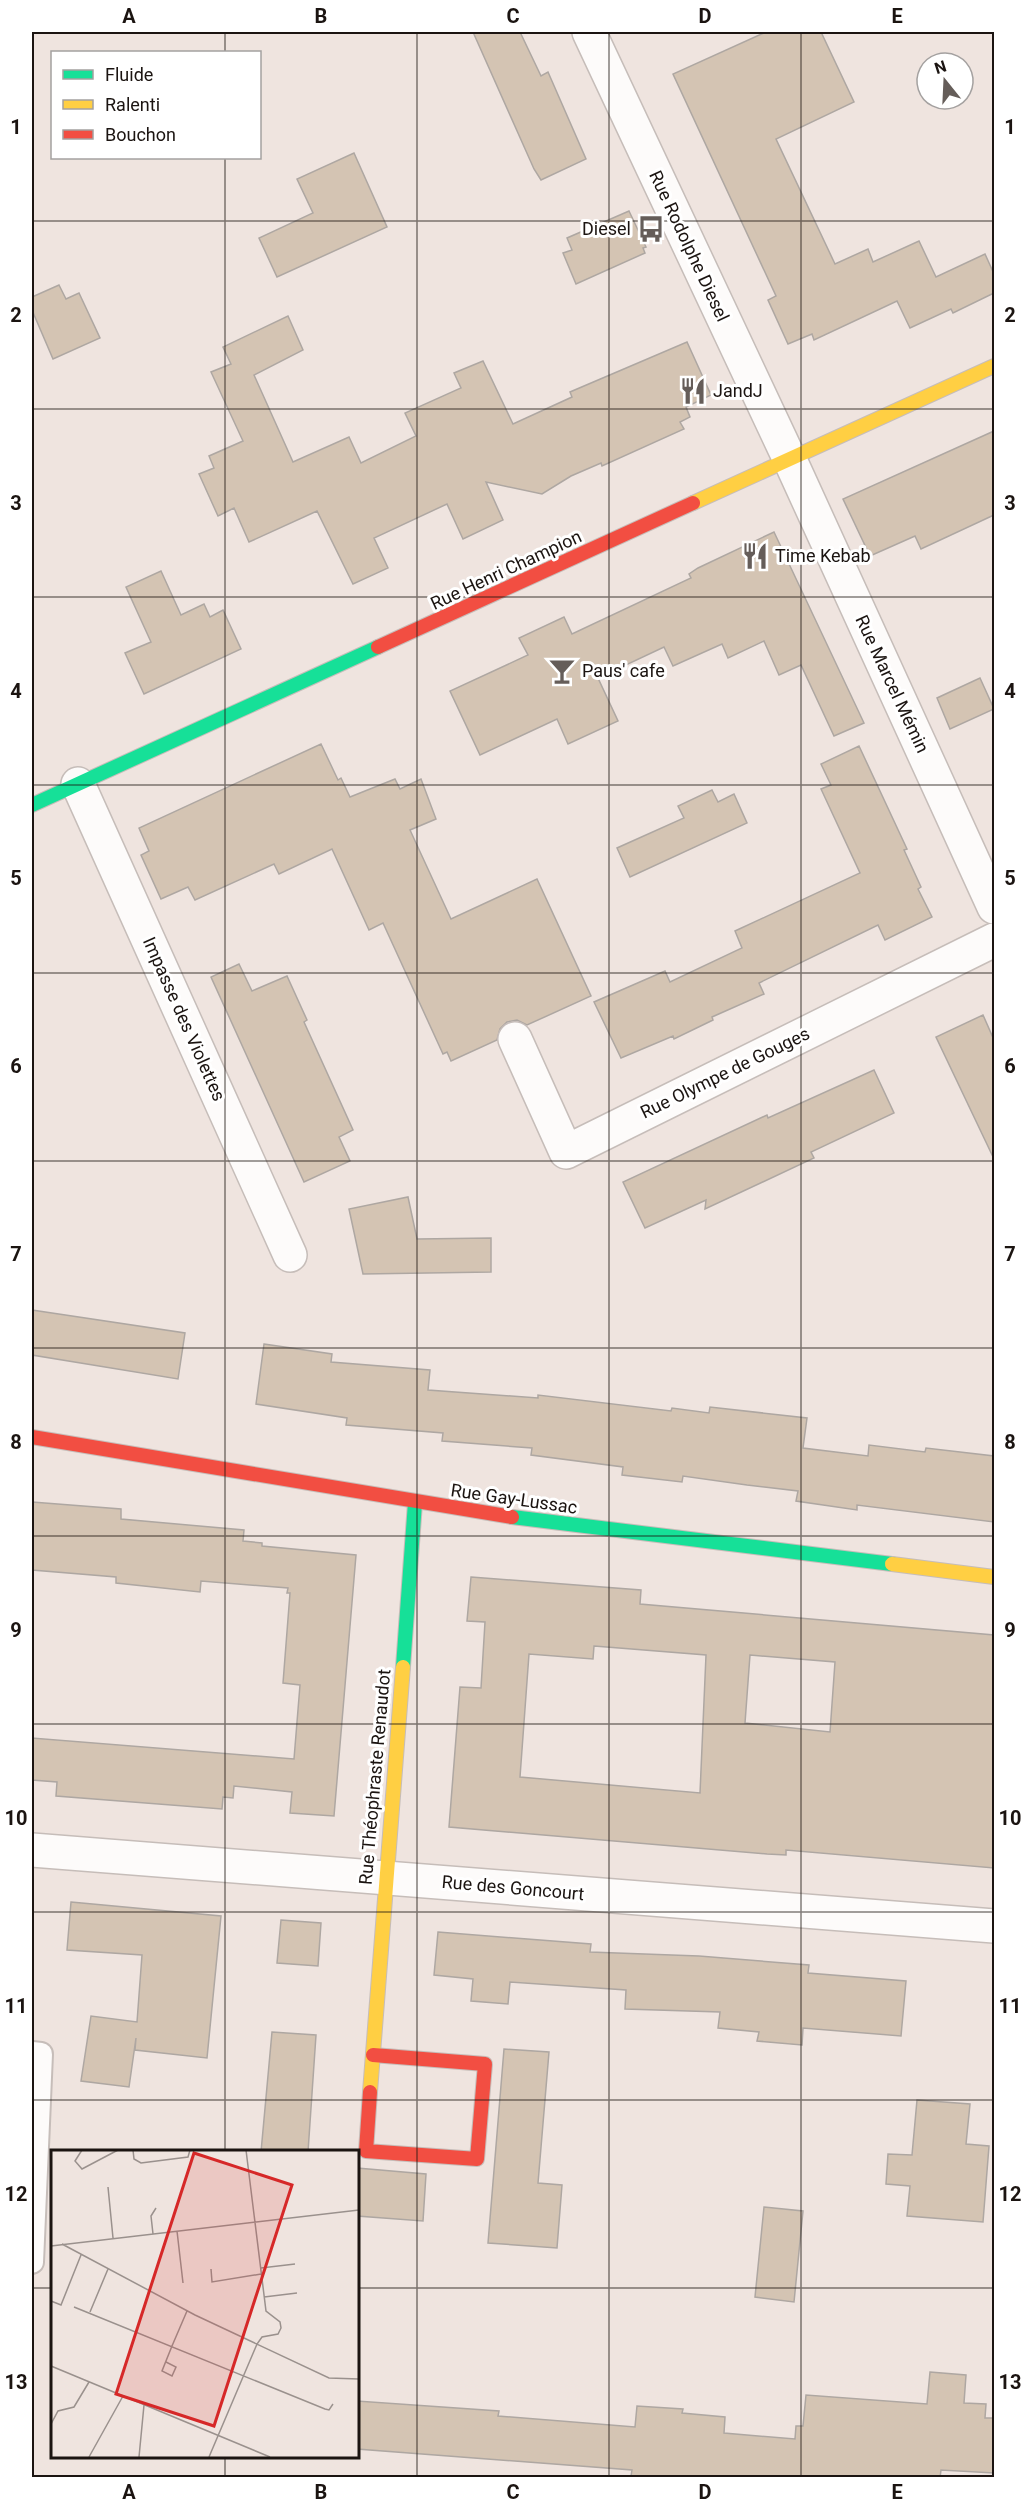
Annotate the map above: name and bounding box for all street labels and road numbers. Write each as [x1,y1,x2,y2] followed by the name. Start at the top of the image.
[645,167,734,325] street label: Rue Rodolphe Diesel
[427,525,585,614] street label: Rue Henri Champion
[851,612,934,756] street label: Rue Marcel Mémin
[139,934,230,1104] street label: Impasse des Violettes
[637,1022,813,1123] street label: Rue Olympe de Gouges
[449,1479,579,1518] street label: Rue Gay-Lussac
[355,1668,394,1886] street label: Rue Théophraste Renaudot
[441,1871,585,1904] street label: Rue des Goncourt

